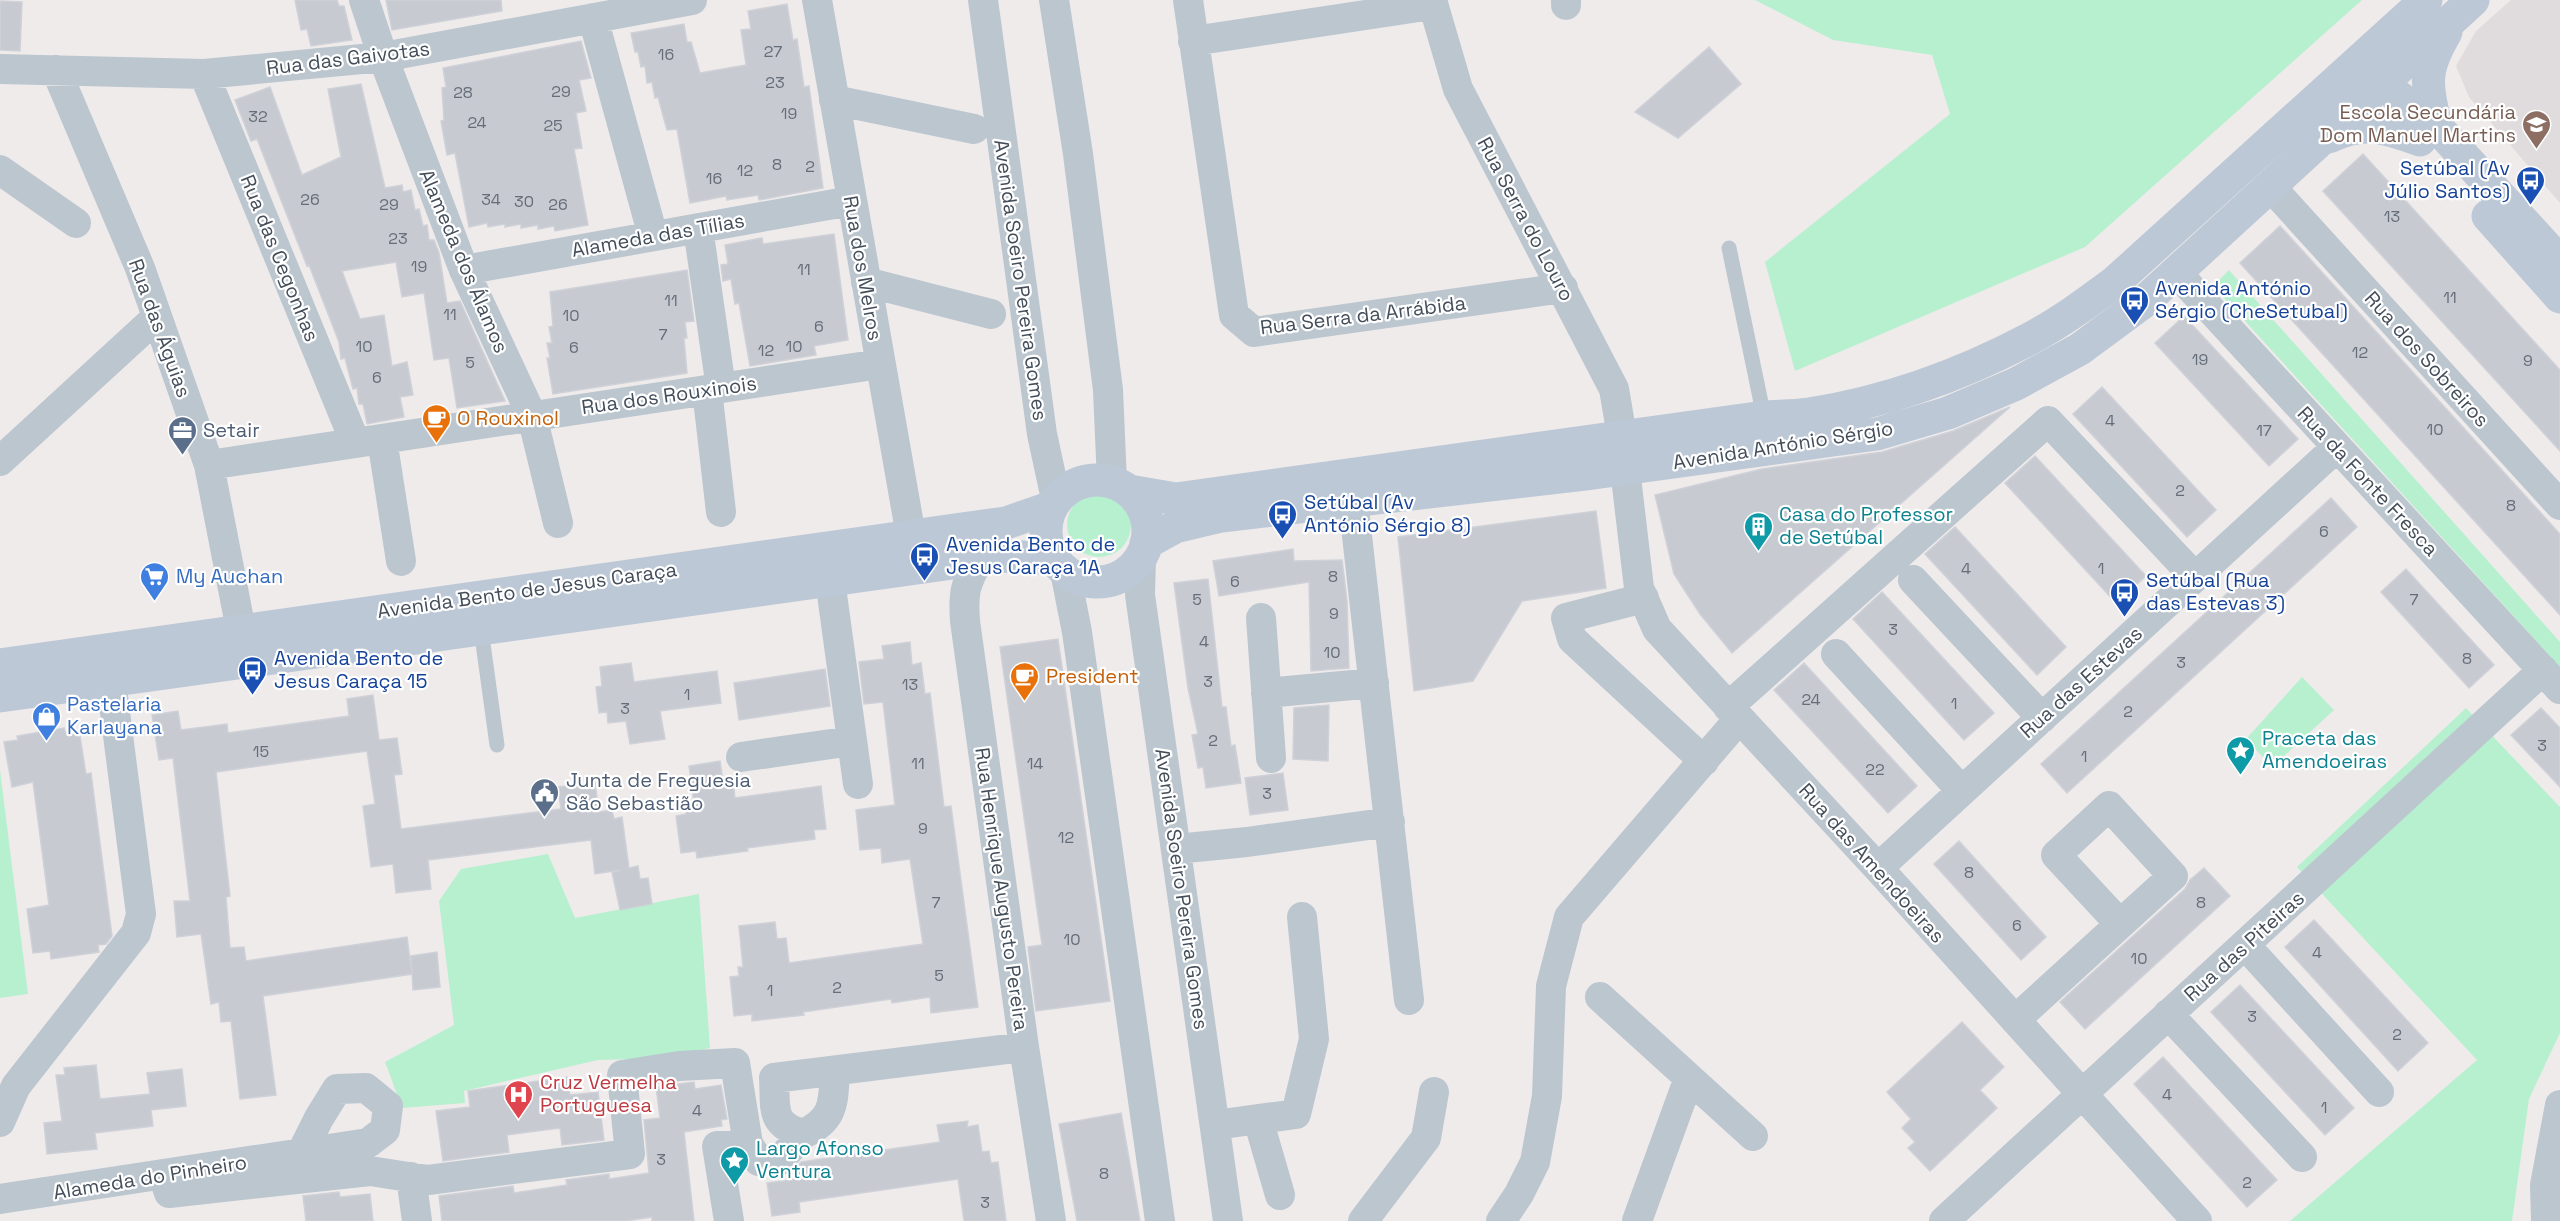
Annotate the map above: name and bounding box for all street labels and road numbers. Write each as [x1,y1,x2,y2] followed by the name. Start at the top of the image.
[265,35,431,81] street label: Rua das Gaivotas
[1472,132,1580,306] street label: Rua Serra do Louro
[988,138,1054,422] street label: Avenida Soeiro Pereira Gomes
[413,165,515,357] street label: Alameda dos Álamos
[235,171,325,345] street label: Rua das Cegonhas
[837,194,889,342] street label: Rua dos Melros
[570,207,746,263] street label: Alameda das Tílias
[123,255,197,401] street label: Rua das Águias
[2359,286,2495,432] street label: Rua dos Sobreiros
[1259,289,1467,341] street label: Rua Serra da Arrábida
[580,370,758,420] street label: Rua dos Rouxinois
[2292,401,2444,561] street label: Rua da Fonte Fresca
[1671,415,1895,475] street label: Avenida António Sérgio
[376,556,678,624] street label: Avenida Bento de Jesus Caraça
[2014,620,2148,744] street label: Rua das Estevas
[969,746,1035,1032] street label: Rua Henrique Augusto Pereira
[1149,747,1215,1031] street label: Avenida Soeiro Pereira Gomes
[1793,778,1951,948] street label: Rua das Amendoeiras
[2178,885,2310,1007] street label: Rua das Piteiras
[51,1149,249,1205] street label: Alameda do Pinheiro

